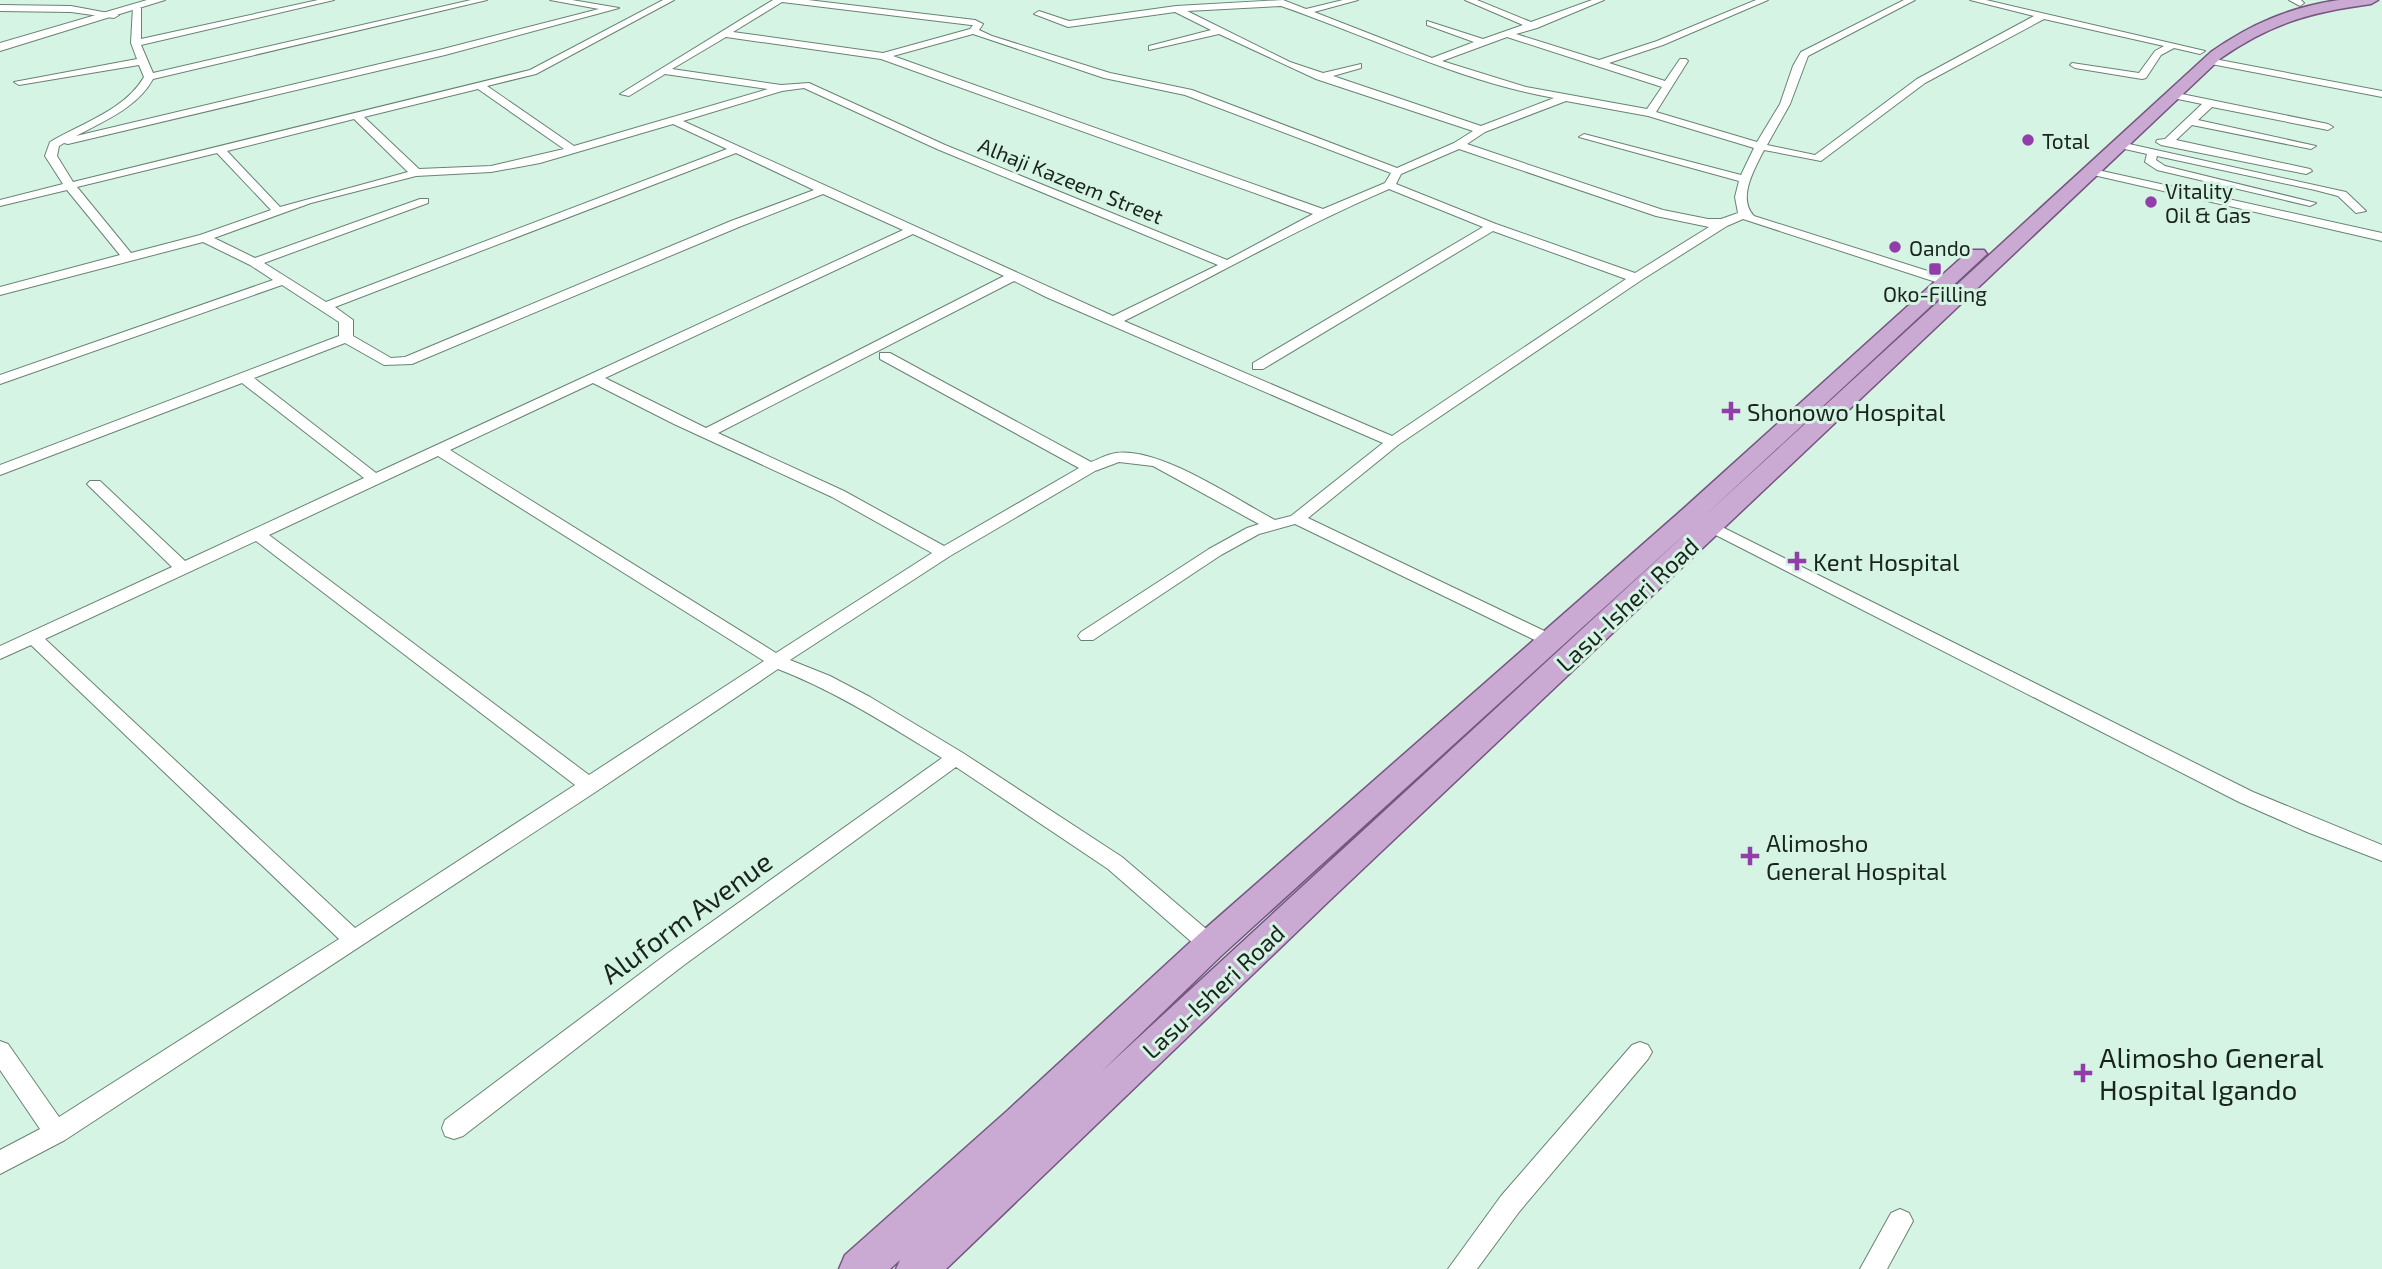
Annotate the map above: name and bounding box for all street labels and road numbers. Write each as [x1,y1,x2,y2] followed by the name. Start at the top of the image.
[975,132,1167,229] street label: Alhaji Kazeem Street
[1550,531,1704,677] street label: Lasu-Isheri Road
[594,844,778,990] street label: Aluform Avenue
[1136,918,1290,1064] street label: Lasu-Isheri Road

